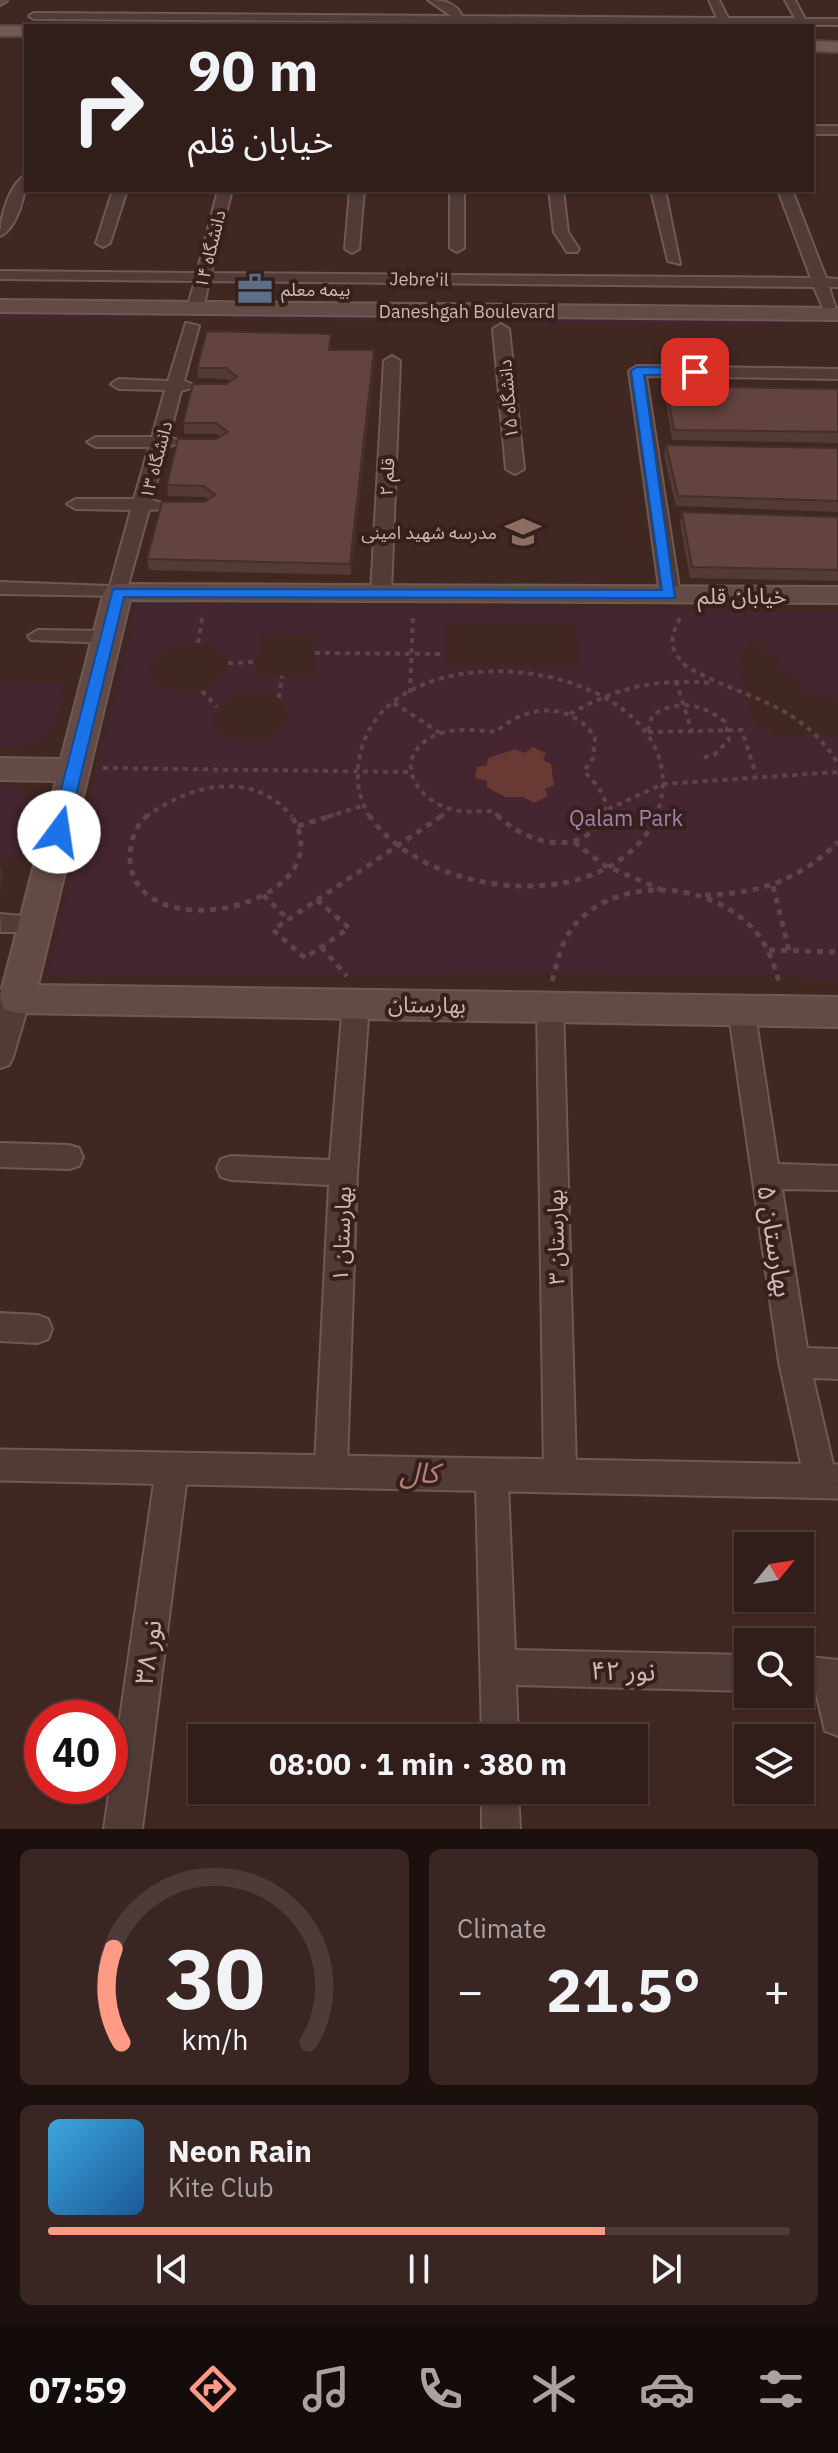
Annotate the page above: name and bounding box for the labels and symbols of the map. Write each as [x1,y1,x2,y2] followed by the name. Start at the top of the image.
[189,208,231,290] street label: دانشگاه ۱۴
[389,267,449,291] street label: Jebre'il
[236,270,274,308] office icon: بیمه معلم
[281,278,350,303] place label: بیمه معلم
[379,300,555,323] street label: Daneshgah Boulevard
[661,338,729,406] pin
[493,358,523,440] street label: دانشگاه ۱۵
[135,419,177,501] street label: دانشگاه ۱۳
[375,457,401,497] street label: قلم ۲
[504,513,542,551] school or university icon: مدرسه شهید امینی
[361,521,497,544] place label: مدرسه شهید امینی
[698,581,787,613] street label: خیابان قلم
[17,790,101,874] position arrow
[569,803,683,832] park label: Qalam Park
[388,989,466,1019] street label: بهارستان
[750,1183,802,1299] street label: بهارستان ۵
[325,1186,357,1282] street label: بهارستان ۱
[540,1189,570,1285] street label: بهارستان ۳
[399,1453,444,1491] water label: کال
[734,1532,814,1612] north arrow
[126,1618,168,1686] street label: نور ۳۸
[590,1652,656,1688] street label: نور ۴۲
[24,1700,128,1804] speed limit sign: 40

